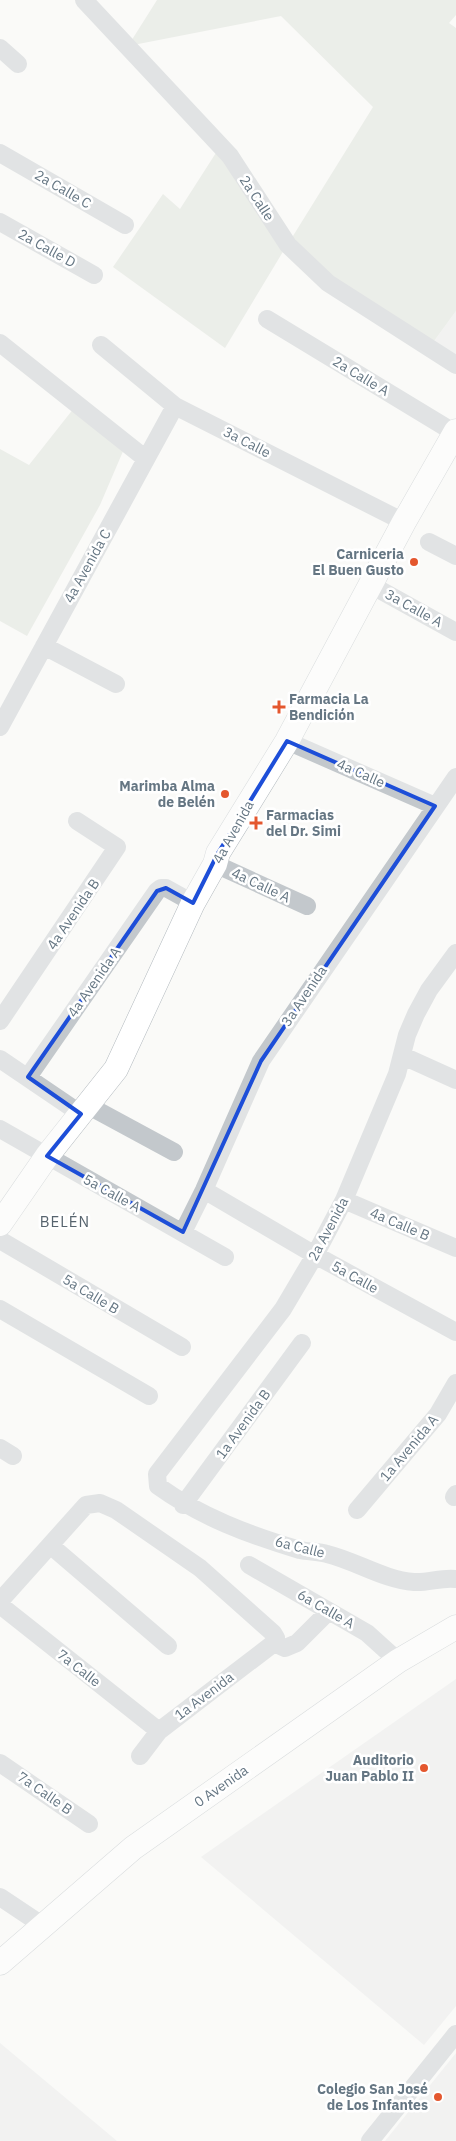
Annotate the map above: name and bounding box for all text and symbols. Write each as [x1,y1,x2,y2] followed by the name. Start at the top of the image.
[31,166,95,213] street label: 2a Calle C
[236,172,278,224] street label: 2a Calle
[15,225,79,271] street label: 2a Calle D
[329,352,393,400] street label: 2a Calle A
[220,422,274,462] street label: 3a Calle
[59,526,115,606] street label: 4a Avenida C
[312,545,404,579] place label: Carniceria El Buen Gusto
[408,556,420,568] marker: Carniceria El Buen Gusto
[382,585,446,631] street label: 3a Calle A
[289,690,369,724] place label: Farmacia La Bendición
[273,701,285,713] marker: Farmacia La Bendición
[334,754,388,792] street label: 4a Calle
[119,777,215,811] place label: Marimba Alma de Belén
[219,788,231,800] marker: Marimba Alma de Belén
[208,797,258,867] street label: 4a Avenida
[266,806,341,840] place label: Farmacias del Dr. Simi
[250,817,262,829] marker: Farmacias del Dr. Simi
[229,864,293,906] street label: 4a Calle A
[43,875,103,953] street label: 4a Avenida B
[63,943,125,1021] street label: 4a Avenida A
[277,962,331,1030] street label: 3a Avenida
[80,1170,144,1216] street label: 5a Calle A
[304,1194,352,1264] street label: 2a Avenida
[367,1203,433,1245] street label: 4a Calle B
[40,1212,90,1231] district label: BELÉN
[329,1257,382,1297] street label: 5a Calle
[59,1270,123,1318] street label: 5a Calle B
[212,1386,274,1462] street label: 1a Avenida B
[376,1411,442,1485] street label: 1a Avenida A
[273,1532,327,1562] street label: 6a Calle
[294,1585,358,1633] street label: 6a Calle A
[54,1645,105,1691] street label: 7a Calle
[171,1668,238,1724] street label: 1a Avenida
[325,1751,414,1785] place label: Auditorio Juan Pablo II
[190,1761,252,1811] street label: 0 Avenida
[418,1762,430,1774] marker: Auditorio Juan Pablo II
[14,1768,76,1818] street label: 7a Calle B
[317,2080,428,2114] place label: Colegio San José de Los Infantes
[432,2091,444,2103] marker: Colegio San José de Los Infantes

